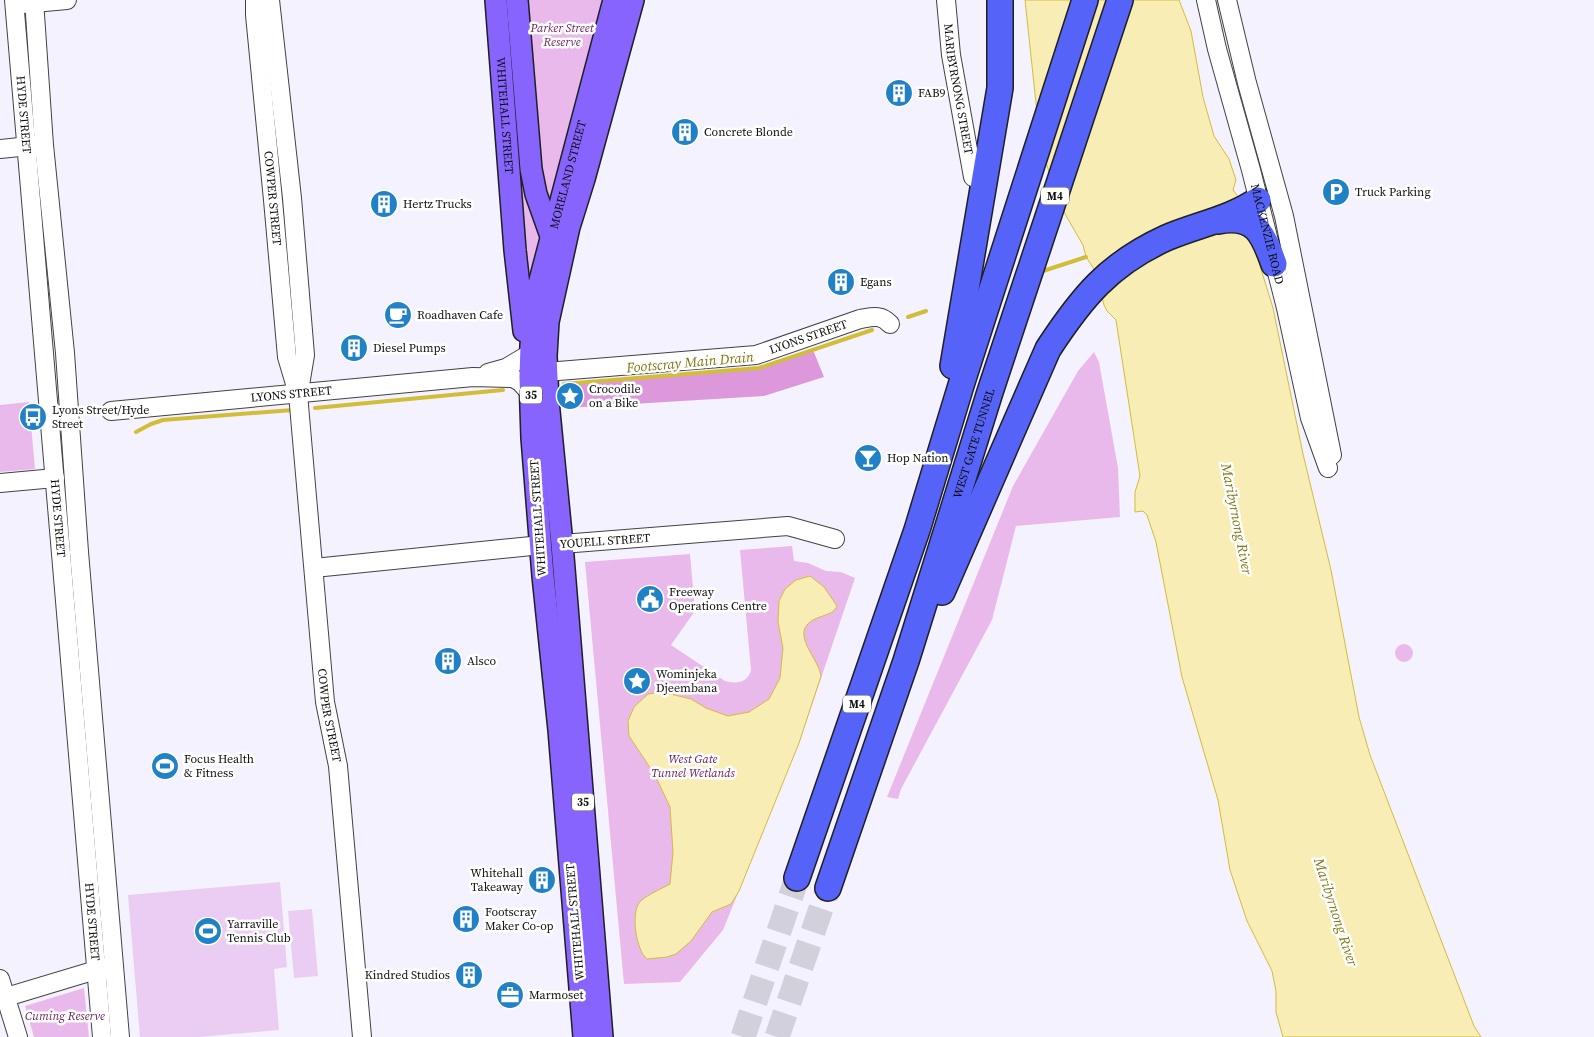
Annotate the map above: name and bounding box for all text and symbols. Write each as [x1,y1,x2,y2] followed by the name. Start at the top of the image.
[529,20,595,50] park label: Parker Street Reserve
[940,23,977,157] street label: MARIBYRNONG STREET
[492,57,517,175] street label: WHITEHALL STREET
[12,75,35,155] street label: HYDE STREET
[884,78,914,108] building icon: FAB9
[918,85,945,101] place label: FAB9
[670,117,700,147] building icon: Concrete Blonde
[546,118,590,231] street label: MORELAND STREET
[704,124,793,140] place label: Concrete Blonde
[260,150,285,247] street label: COWPER STREET
[1321,177,1351,207] parking icon: Truck Parking
[1247,182,1288,286] street label: MACKENZIE ROAD
[1355,184,1431,200] place label: Truck Parking
[1041,188,1069,205] road number: M4
[369,189,399,219] building icon: Hertz Trucks
[403,196,472,212] place label: Hertz Trucks
[826,267,856,297] building icon: Egans
[860,274,892,290] place label: Egans
[383,300,413,330] cafe icon: Roadhaven Cafe
[417,307,503,323] place label: Roadhaven Cafe
[767,316,850,358] street label: LYONS STREET
[339,333,369,363] building icon: Diesel Pumps
[373,340,446,356] place label: Diesel Pumps
[625,346,755,378] water label: Footscray Main Drain
[555,381,585,411] place icon: Crocodile on a Bike
[589,381,641,411] place label: Crocodile on a Bike
[250,382,333,406] street label: LYONS STREET
[520,386,542,404] road number: 35
[949,386,999,501] street label: WEST GATE TUNNEL
[18,402,48,432] bus stop icon: Lyons Street/Hyde Street
[52,402,149,432] place label: Lyons Street/Hyde Street
[853,443,883,473] bar icon: Hop Nation
[887,450,949,466] place label: Hop Nation
[526,458,550,577] street label: WHITEHALL STREET
[1216,461,1258,577] water label: Maribyrnong River
[47,479,69,558] street label: HYDE STREET
[559,530,652,552] street label: YOUELL STREET
[635,584,665,614] public building icon: Freeway Operations Centre
[669,584,767,614] place label: Freeway Operations Centre
[433,646,463,676] building icon: Alsco
[467,653,497,669] place label: Alsco
[622,666,652,696] place icon: Wominjeka Djeembana
[656,666,718,696] place label: Wominjeka Djeembana
[314,668,345,764] street label: COWPER STREET
[843,696,871,712] road number: M4
[150,751,180,781] sports icon: Focus Health & Fitness
[184,751,254,781] place label: Focus Health & Fitness
[651,751,735,781] park label: West Gate Tunnel Wetlands
[572,794,594,810] road number: 35
[1309,854,1363,969] water label: Maribyrnong River
[562,862,588,981] street label: WHITEHALL STREET
[470,865,524,895] place label: Whitehall Takeaway
[527,865,557,895] building icon: Whitehall Takeaway
[81,882,104,962] street label: HYDE STREET
[451,904,481,934] building icon: Footscray Maker Co-op
[485,904,554,934] place label: Footscray Maker Co-op
[193,916,223,946] sports icon: Yarraville Tennis Club
[227,916,291,946] place label: Yarraville Tennis Club
[454,960,484,990] building icon: Kindred Studios
[365,967,450,983] place label: Kindred Studios
[495,980,525,1010] office icon: Marmoset
[529,987,583,1003] place label: Marmoset
[25,1008,105,1024] park label: Cuming Reserve

